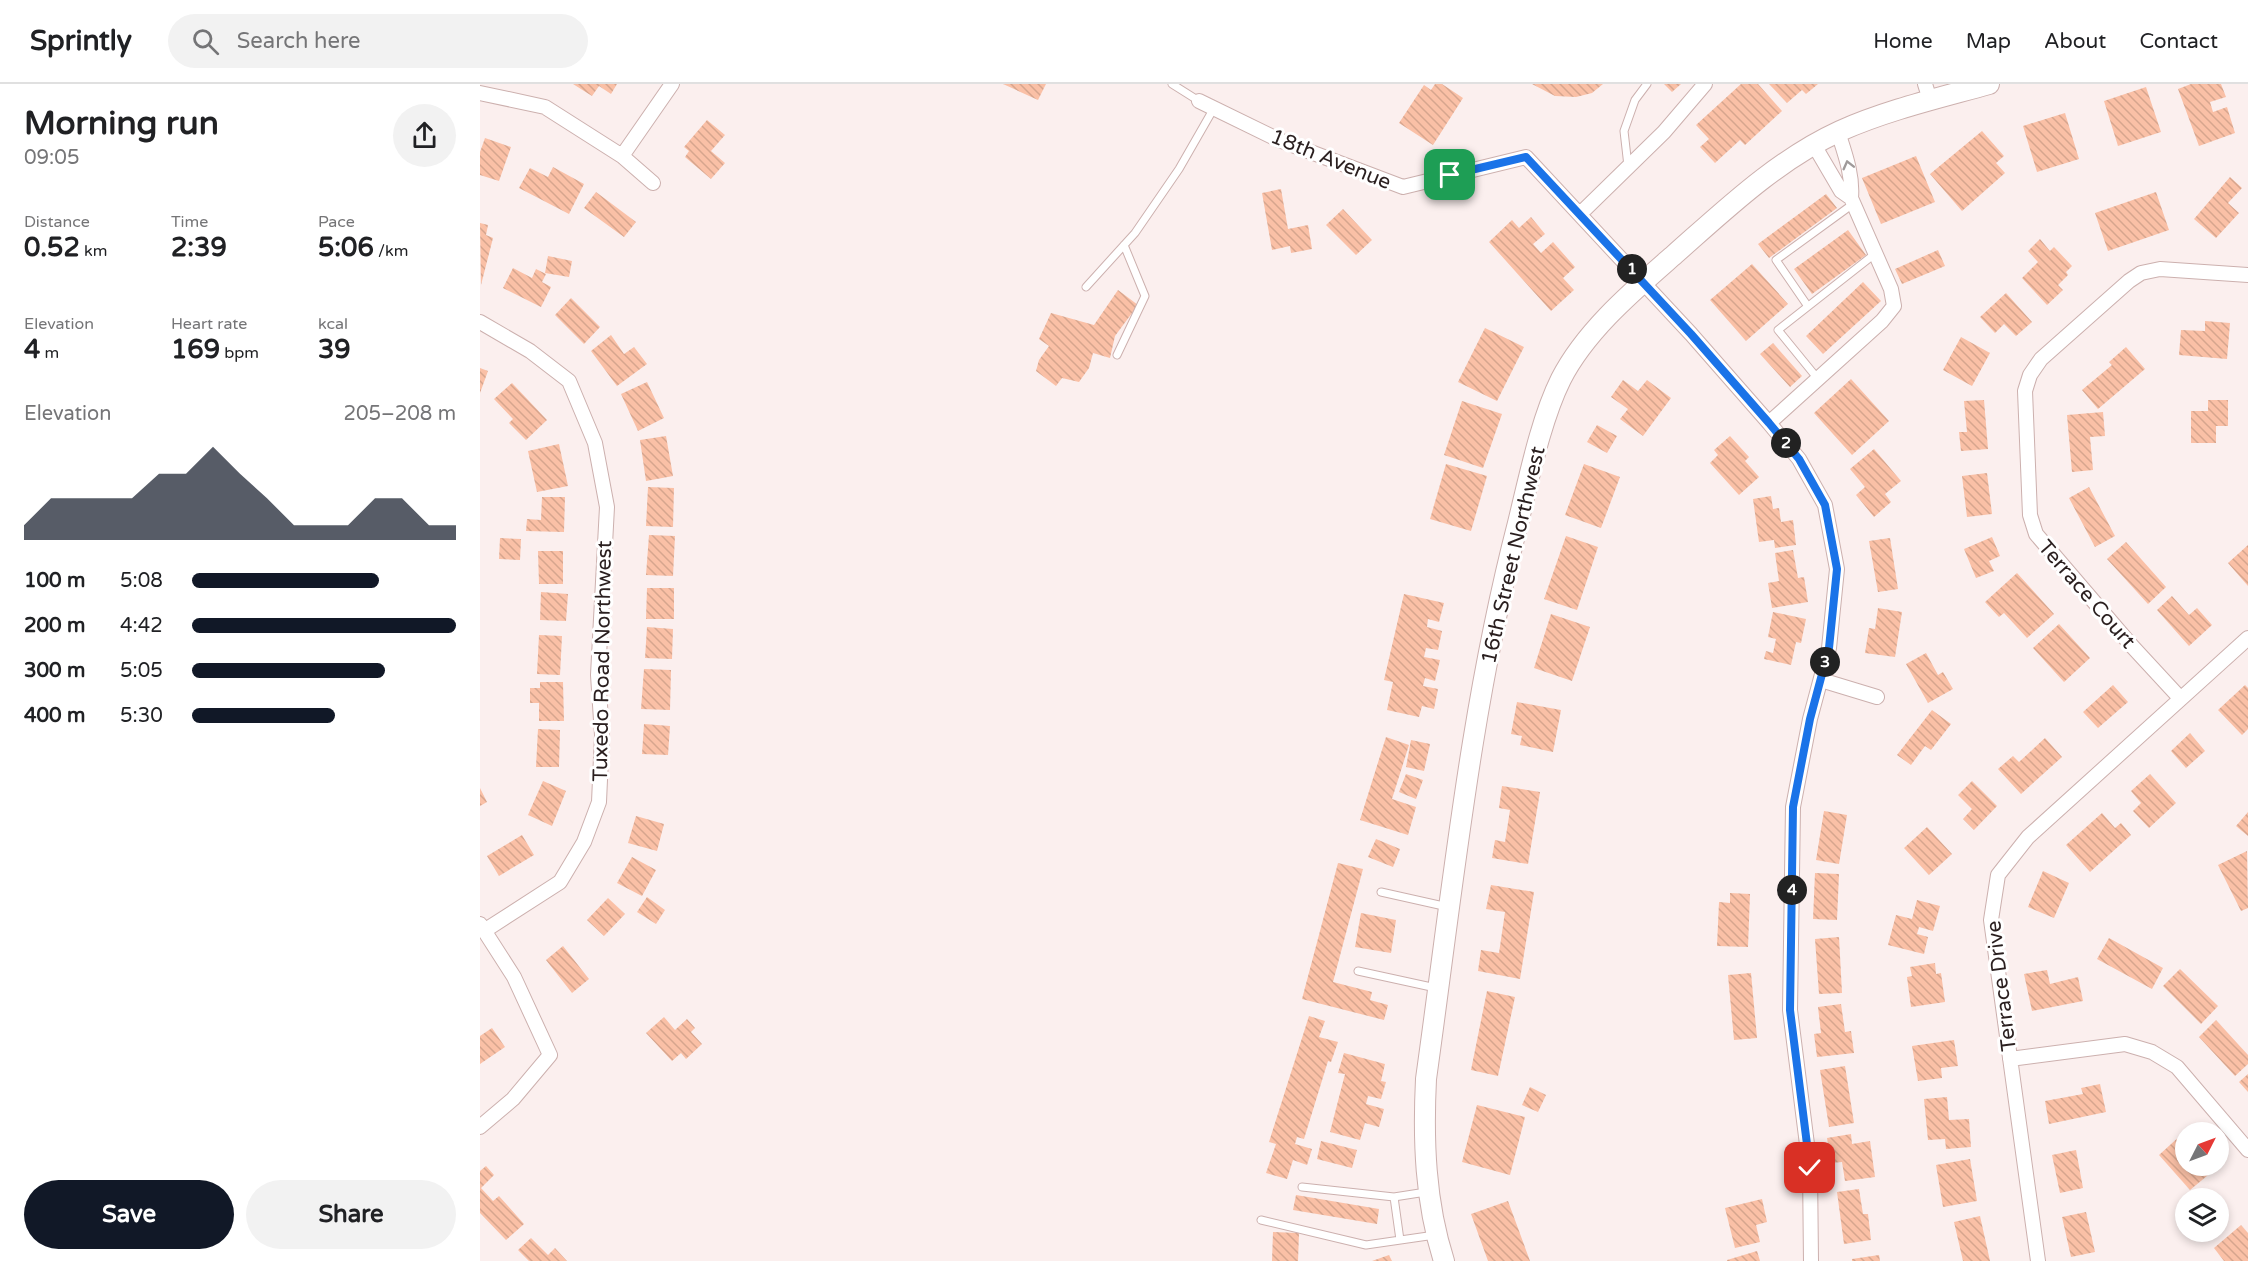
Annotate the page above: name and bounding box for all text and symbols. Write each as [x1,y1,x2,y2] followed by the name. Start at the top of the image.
[168,14,588,68] search box
[30,24,132,58] text: Sprintly
[189,25,222,58] icon: search
[237,28,361,54] text: Search here
[1873,29,1933,54] text: Home
[1966,29,2011,54] text: Map
[2044,29,2106,54] text: About
[2139,29,2218,54] text: Contact
[24,104,219,143] text: Morning run
[393,104,456,167] button: share
[1267,124,1395,195] street label: 18th Avenue
[24,146,79,170] text: 09:05
[1424,149,1475,200] pin
[1433,158,1466,191] icon: arrive
[1843,160,1855,171] one-way arrow
[24,212,90,232] text: Distance
[171,212,208,232] text: Time
[318,212,355,232] text: Pace
[24,232,80,263] text: 0.52
[171,232,227,263] text: 2:39
[318,232,374,263] text: 5:06
[80,241,107,261] text: km
[374,241,408,261] text: /km
[1617,254,1647,284] pin: 1
[1627,259,1637,279] text: 1
[24,314,94,334] text: Elevation
[171,314,247,334] text: Heart rate
[318,314,348,334] text: kcal
[24,334,40,365] text: 4
[171,334,220,365] text: 169
[318,334,351,365] text: 39
[40,343,59,363] text: m
[220,343,259,363] text: bpm
[24,402,111,426] text: Elevation
[343,402,456,426] text: 205–208 m
[1771,428,1801,458] pin: 2
[1781,433,1791,453] text: 2
[1476,444,1551,666] street label: 16th Street Northwest
[2033,535,2141,654] street label: Terrace Court
[588,540,617,782] street label: Tuxedo Road Northwest
[24,569,85,593] text: 100 m
[120,569,163,593] text: 5:08
[24,614,85,638] text: 200 m
[120,614,163,638] text: 4:42
[1810,647,1840,677] pin: 3
[1820,652,1830,672] text: 3
[24,659,85,683] text: 300 m
[120,659,163,683] text: 5:05
[24,704,85,728] text: 400 m
[120,704,163,728] text: 5:30
[1777,875,1807,905] pin: 4
[1787,880,1797,900] text: 4
[1981,919,2022,1053] street label: Terrace Drive
[2175,1122,2229,1176] north arrow
[2175,1122,2229,1242] map controls
[1784,1142,1835,1193] pin
[1793,1151,1826,1184] icon: check
[24,1180,234,1249] button: Save
[246,1180,456,1249] button: Share
[2175,1188,2229,1242] button: layers

